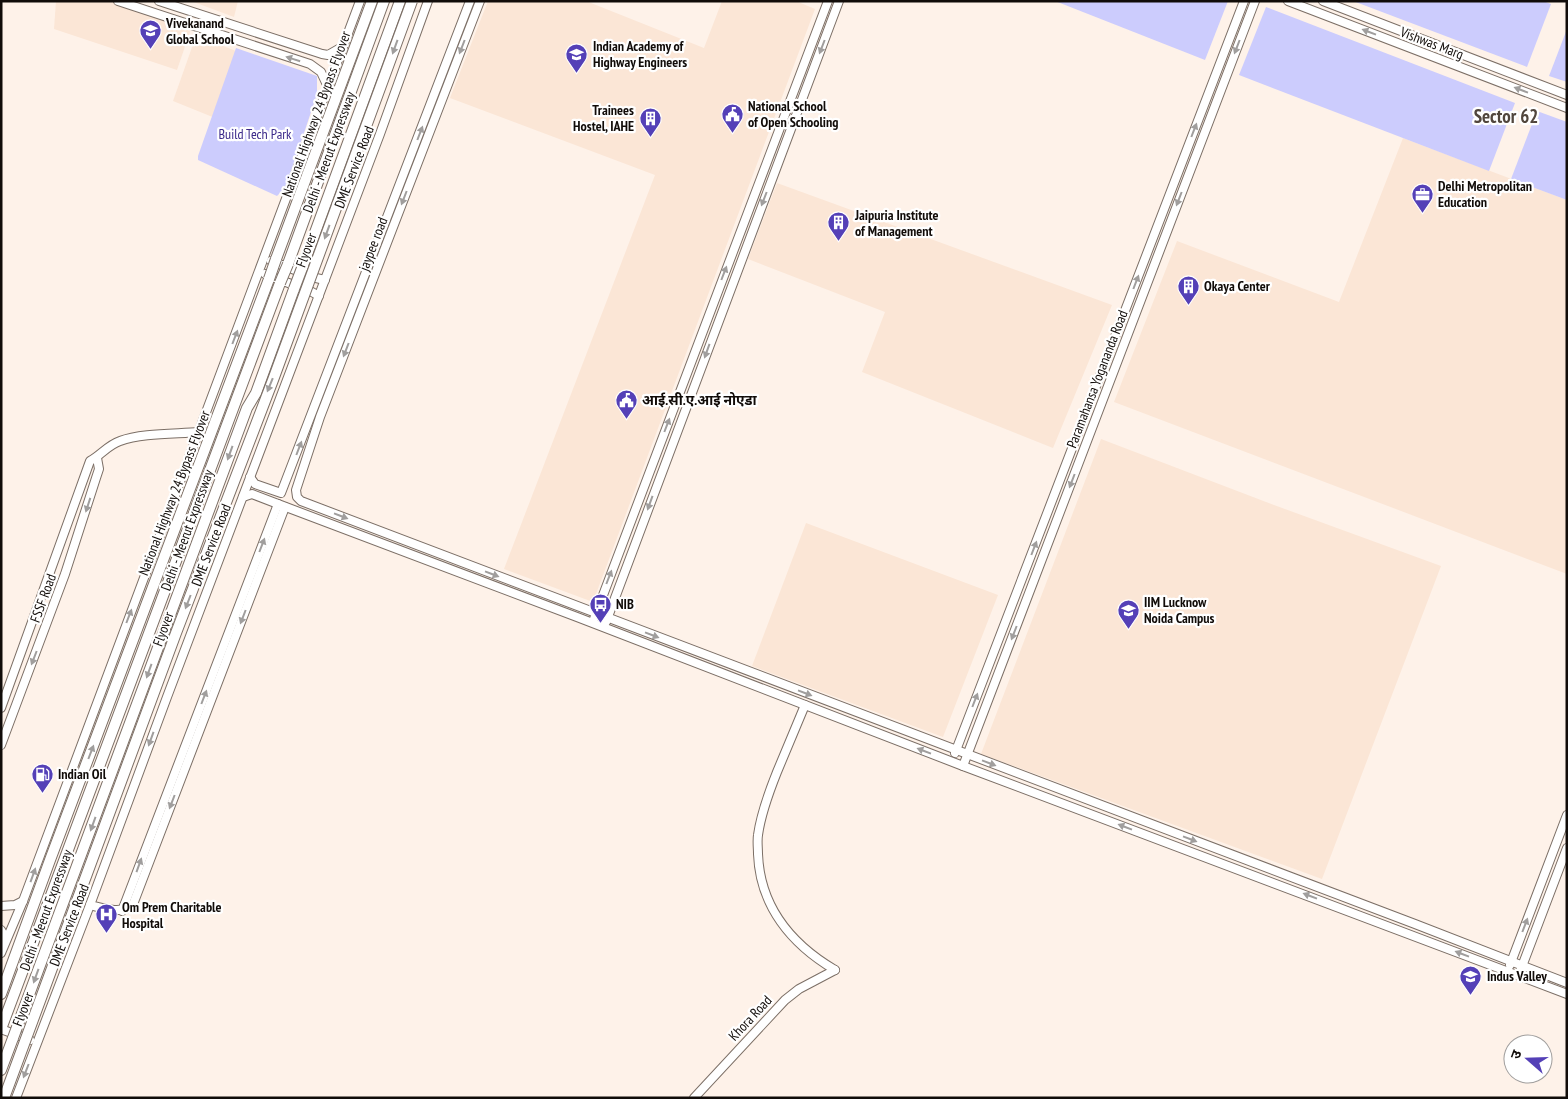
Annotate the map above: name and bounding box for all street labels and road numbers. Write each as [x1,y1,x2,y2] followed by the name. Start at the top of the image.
[1397,22,1466,63] street label: Vishwas Marg
[278,28,354,199] street label: National Highway 24 Bypass Flyover
[299,88,360,215] street label: Delhi - Meerut Expressway
[330,123,378,211] street label: DME Service Road
[355,215,391,273] street label: jaypee road
[292,230,321,270] street label: Flyover
[1062,308,1132,450] street label: Paramahansa Yogananda Road
[134,408,214,578] street label: National Highway 24 Bypass Flyover
[157,466,218,593] street label: Delhi - Meerut Expressway
[187,501,235,589] street label: DME Service Road
[26,571,60,625] street label: FSSF Road
[149,609,178,649] street label: Flyover
[16,846,77,973] street label: Delhi - Meerut Expressway
[45,881,93,969] street label: DME Service Road
[8,989,38,1029] street label: Flyover
[725,992,775,1044] street label: Khora Road

